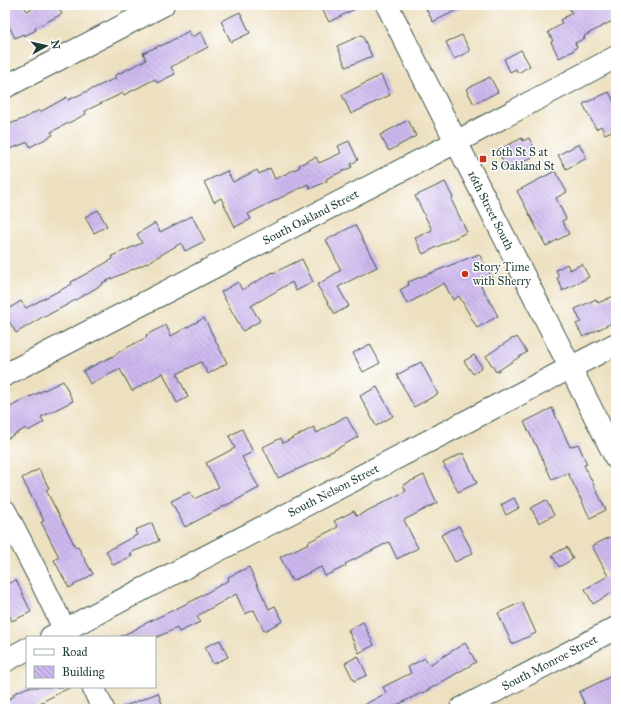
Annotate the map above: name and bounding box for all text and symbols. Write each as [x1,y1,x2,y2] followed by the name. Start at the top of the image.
[26,26,66,66] north arrow
[48,39,63,51] text: N
[491,145,556,173] place label: 16th St S at S Oakland St
[478,154,488,164] marker: 16th St S at S Oakland St
[465,168,517,253] street label: 16th Street South
[260,186,362,248] street label: South Oakland Street
[473,260,531,288] place label: Story Time with Sherry
[460,269,470,279] marker: Story Time with Sherry
[285,461,382,520] street label: South Nelson Street
[499,632,600,693] street label: South Monroe Street
[26,636,156,688] legend
[62,645,88,659] text: Road
[62,665,105,680] text: Building

